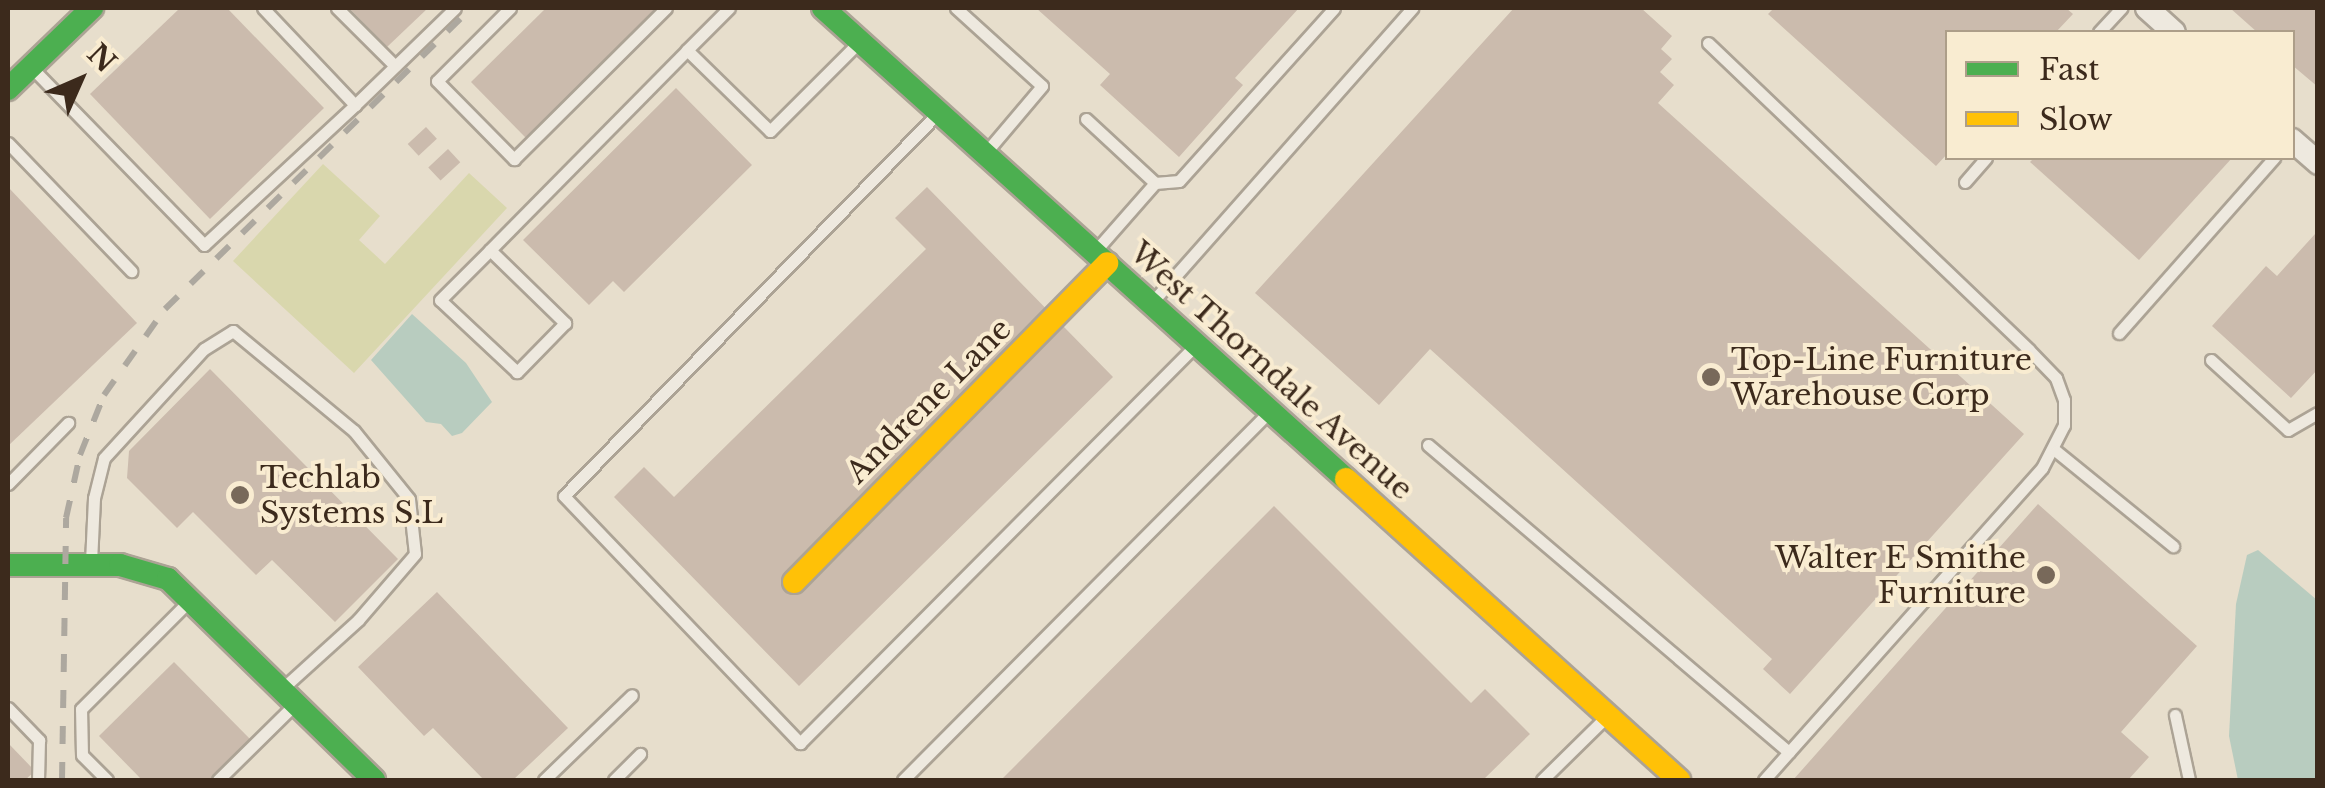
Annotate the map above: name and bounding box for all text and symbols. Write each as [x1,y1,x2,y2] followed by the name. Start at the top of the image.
[30,30,130,130] north arrow
[1945,30,2295,160] legend
[80,37,123,80] text: N
[2039,51,2100,88] text: Fast
[2039,101,2113,138] text: Slow
[1122,234,1420,508] street label: West Thorndale Avenue
[839,311,1019,491] street label: Andrene Lane
[1731,342,2032,412] place label: Top-Line Furniture Warehouse Corp
[1700,366,1722,388] marker: Top-Line Furniture Warehouse Corp
[260,460,443,530] place label: Techlab Systems S.L
[229,484,251,506] marker: Techlab Systems S.L
[1774,540,2026,610] place label: Walter E Smithe Furniture
[2035,564,2057,586] marker: Walter E Smithe Furniture

